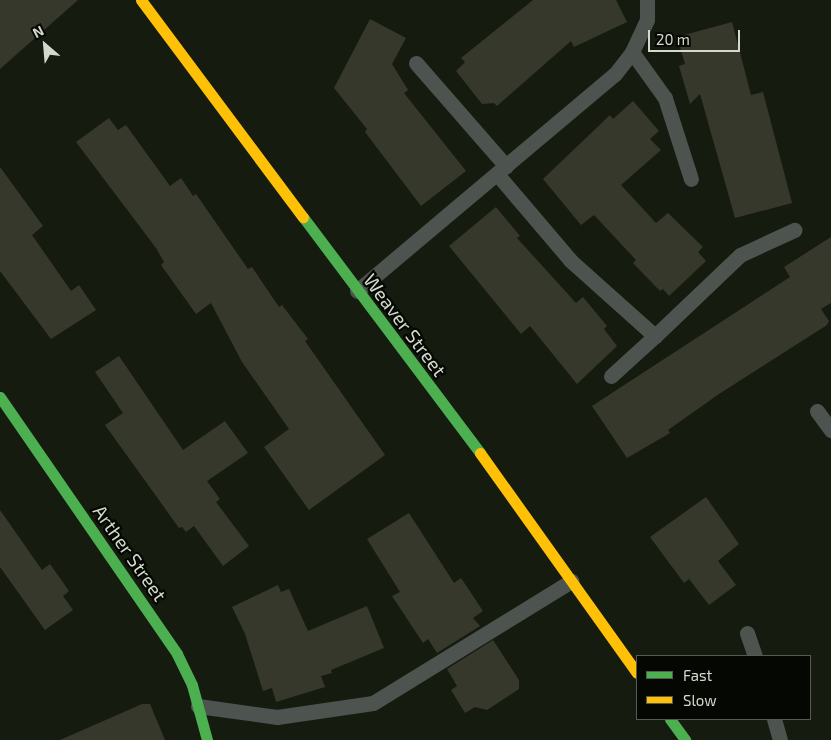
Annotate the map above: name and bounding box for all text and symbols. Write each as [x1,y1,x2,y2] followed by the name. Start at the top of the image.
[20,20,70,70] north arrow
[651,20,744,52] scale bar
[30,21,46,41] text: N
[656,30,690,48] text: 20 m
[359,269,451,381] street label: Weaver Street
[88,500,172,606] street label: Arther Street
[636,655,811,720] legend
[683,666,712,684] text: Fast
[683,691,717,709] text: Slow

